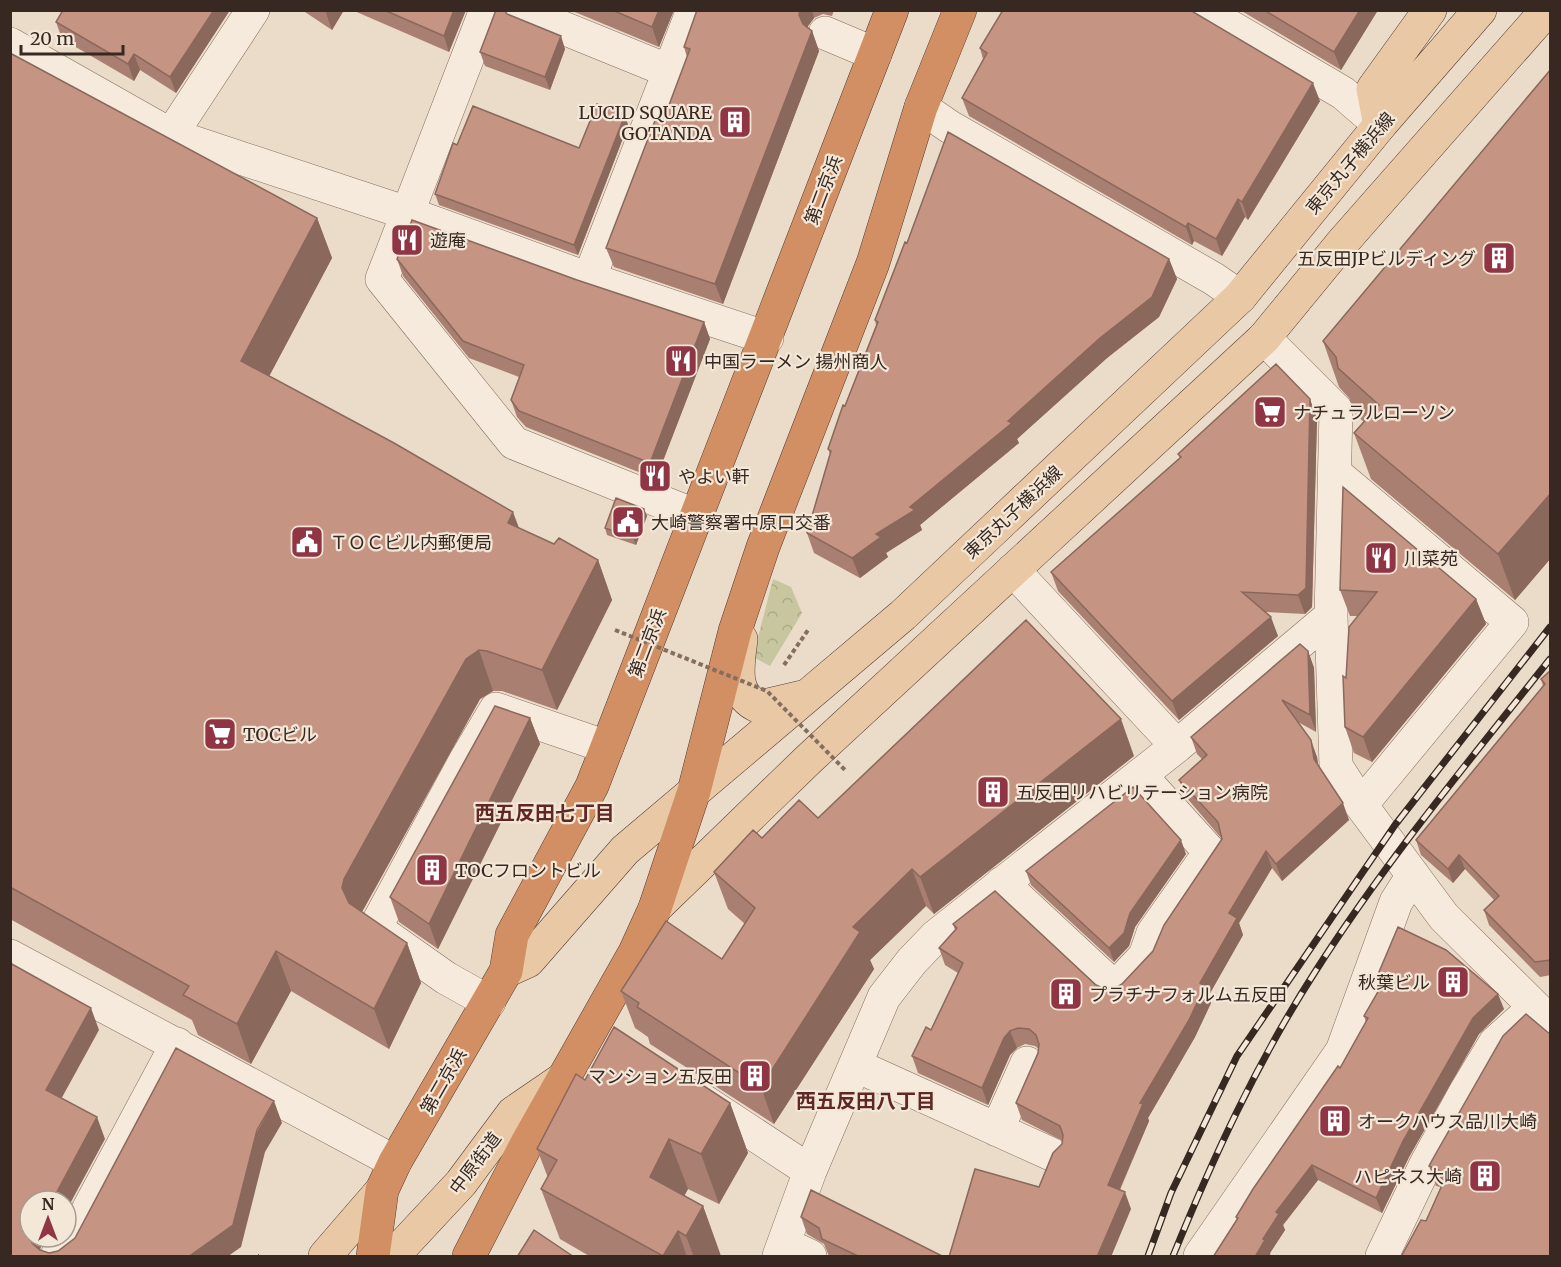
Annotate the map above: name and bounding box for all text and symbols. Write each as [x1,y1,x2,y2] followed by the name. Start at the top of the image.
[21,18,123,56] scale bar
[30,27,74,50] text: 20 m
[579,101,713,145] place label: LUCID SQUARE GOTANDA
[717,104,753,140] building icon: LUCID SQUARE GOTANDA
[1301,107,1399,219] street label: 東京丸子横浜線
[799,152,847,228] street label: 第二京浜
[389,222,425,258] restaurant icon: 遊庵
[430,229,466,252] place label: 遊庵
[1481,240,1517,276] building icon: 五反田JPビルディング
[1297,247,1476,270] place label: 五反田JPビルディング
[663,343,699,379] restaurant icon: 中国ラーメン 揚州商人
[704,350,888,373] place label: 中国ラーメン 揚州商人
[1252,394,1288,430] supermarket icon: ナチュラルローソン
[1293,401,1455,424] place label: ナチュラルローソン
[637,458,673,494] restaurant icon: やよい軒
[959,461,1067,563] street label: 東京丸子横浜線
[678,465,750,488] place label: やよい軒
[610,504,646,540] public building icon: 大崎警察署中原口交番
[651,511,831,534] place label: 大崎警察署中原口交番
[289,524,325,560] public building icon: ＴＯＣビル内郵便局
[330,531,492,554] place label: ＴＯＣビル内郵便局
[1363,540,1399,576] restaurant icon: 川菜苑
[1404,547,1458,570] place label: 川菜苑
[623,605,671,681] street label: 第二京浜
[202,716,238,752] supermarket icon: TOCビル
[243,723,317,746] place label: TOCビル
[975,774,1011,810] building icon: 五反田リハビリテーション病院
[1016,781,1268,804] place label: 五反田リハビリテーション病院
[475,800,615,825] district label: 西五反田七丁目
[414,852,450,888] building icon: TOCフロントビル
[455,859,601,882] place label: TOCフロントビル
[1435,964,1471,1000] building icon: 秋葉ビル
[1358,971,1430,994] place label: 秋葉ビル
[1048,976,1084,1012] building icon: プラチナフォルム五反田
[1089,983,1287,1006] place label: プラチナフォルム五反田
[415,1044,471,1118] street label: 第二京浜
[737,1058,773,1094] building icon: マンション五反田
[588,1065,732,1088] place label: マンション五反田
[796,1088,936,1113] district label: 西五反田八丁目
[1317,1103,1353,1139] building icon: オークハウス品川大崎
[1358,1110,1537,1133] place label: オークハウス品川大崎
[444,1127,506,1199] street label: 中原街道
[1467,1158,1503,1194] building icon: ハピネス大崎
[1354,1165,1462,1188] place label: ハピネス大崎
[18,1189,78,1249] north arrow
[42,1194,55,1214] text: N

